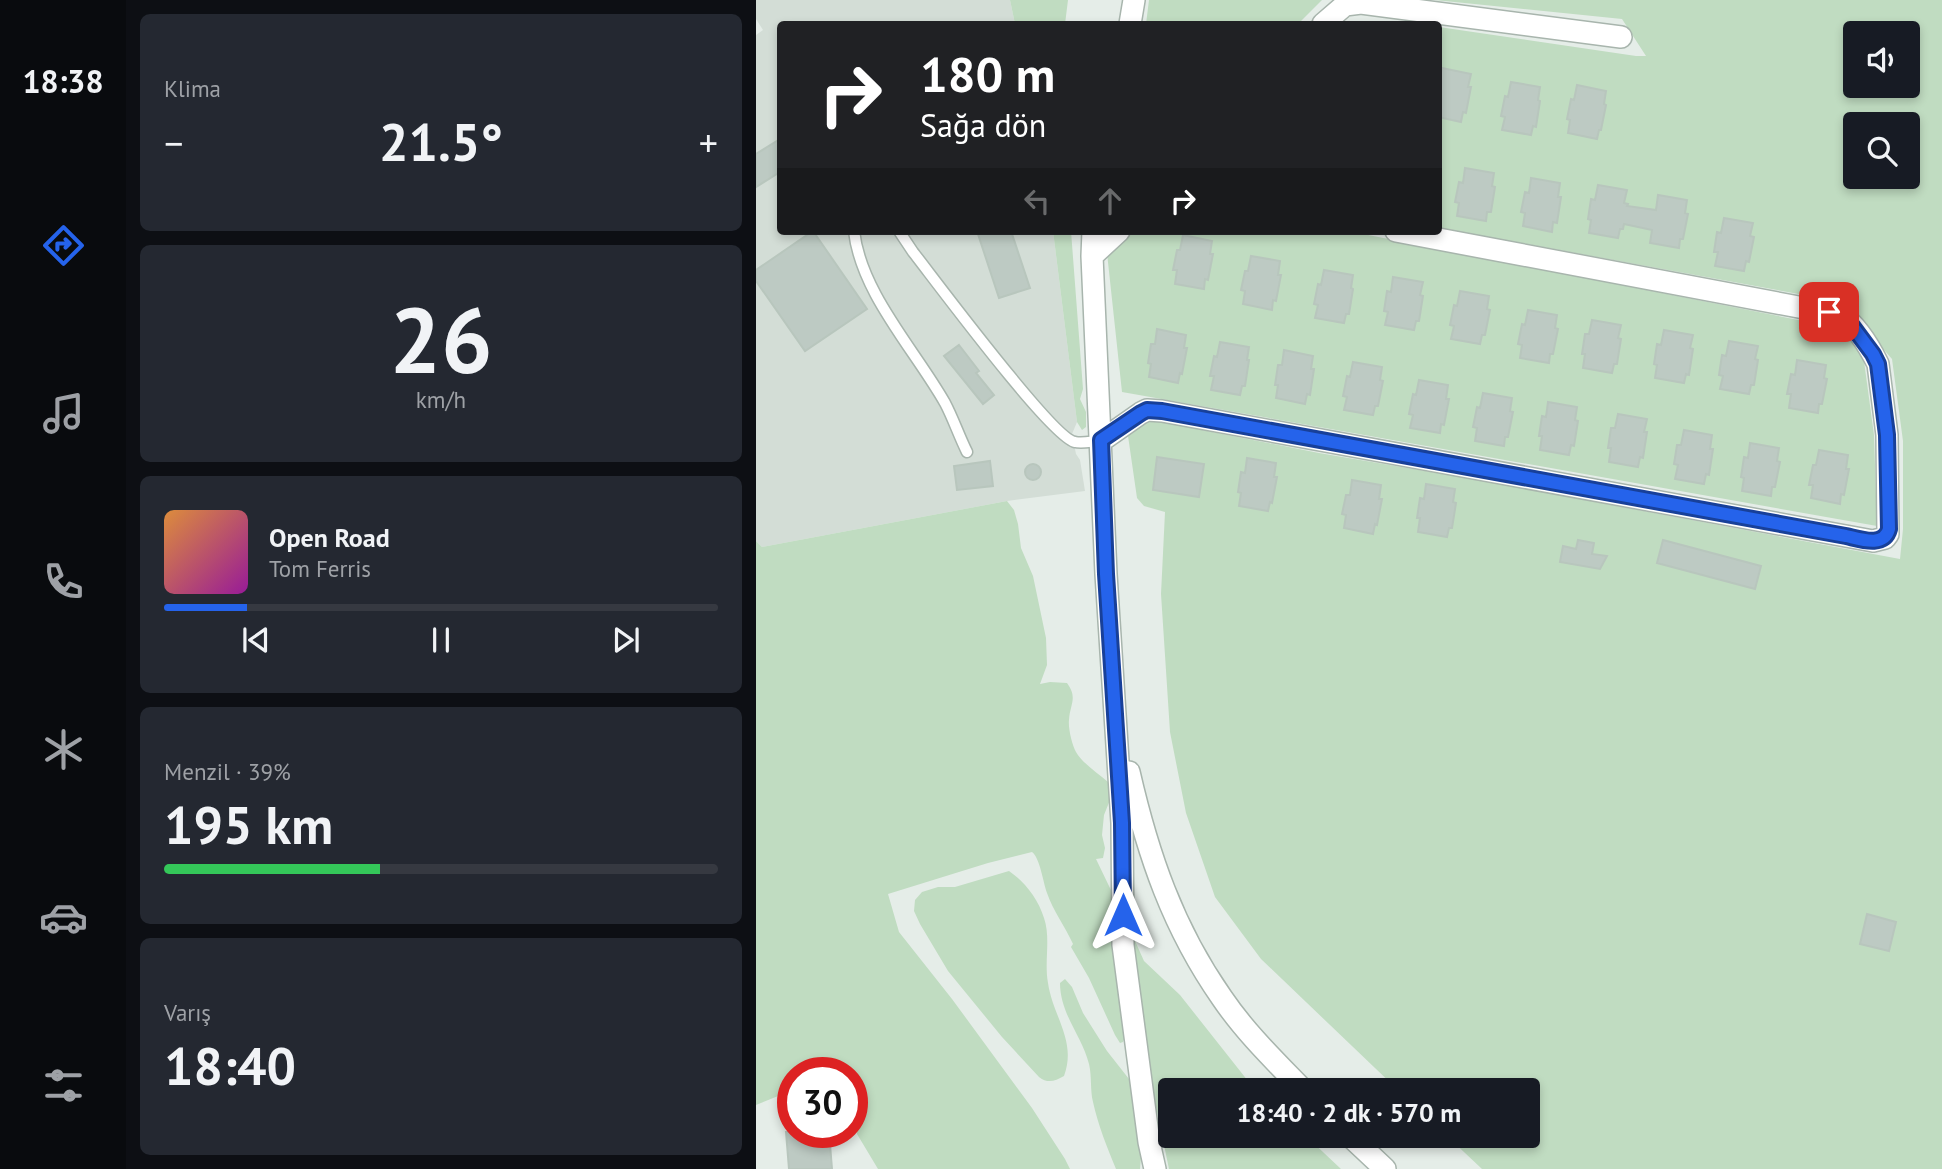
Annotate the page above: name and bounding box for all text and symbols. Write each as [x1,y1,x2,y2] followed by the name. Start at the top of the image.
[1843,21,1920,189] map controls
[1843,21,1920,98] button: sound
[920,42,1055,106] text: 180 m
[805,49,896,140] icon: right
[22,60,104,102] text: 18:38
[164,74,221,103] text: Klima
[920,104,1046,146] text: Sağa dön
[379,108,503,175] text: 21.5°
[1843,112,1920,189] button: search
[164,118,183,167] text: −
[699,118,718,167] text: +
[1018,182,1056,220] icon: left
[1091,182,1129,220] icon: ahead
[1164,182,1202,220] icon: right
[39,221,88,270] icon: directions
[389,280,493,398] text: 26
[1799,282,1859,342] pin
[1810,293,1848,331] icon: arrive
[416,385,466,414] text: km/h
[39,389,88,438] icon: music
[269,521,390,554] text: Open Road
[269,554,371,583] text: Tom Ferris
[39,557,88,606] icon: phone
[237,621,275,659] icon: previous
[422,621,460,659] icon: pause
[607,621,645,659] icon: next
[39,725,88,774] icon: climate
[164,757,291,786] text: Menzil · 39%
[164,791,333,858] text: 195 km
[1086,878,1160,952] position arrow
[39,893,88,942] icon: car
[164,998,211,1027] text: Varış
[164,1032,296,1099] text: 18:40
[777,1057,868,1148] speed limit sign: 30
[39,1061,88,1110] icon: filters
[1237,1096,1461,1129] text: 18:40 · 2 dk · 570 m

